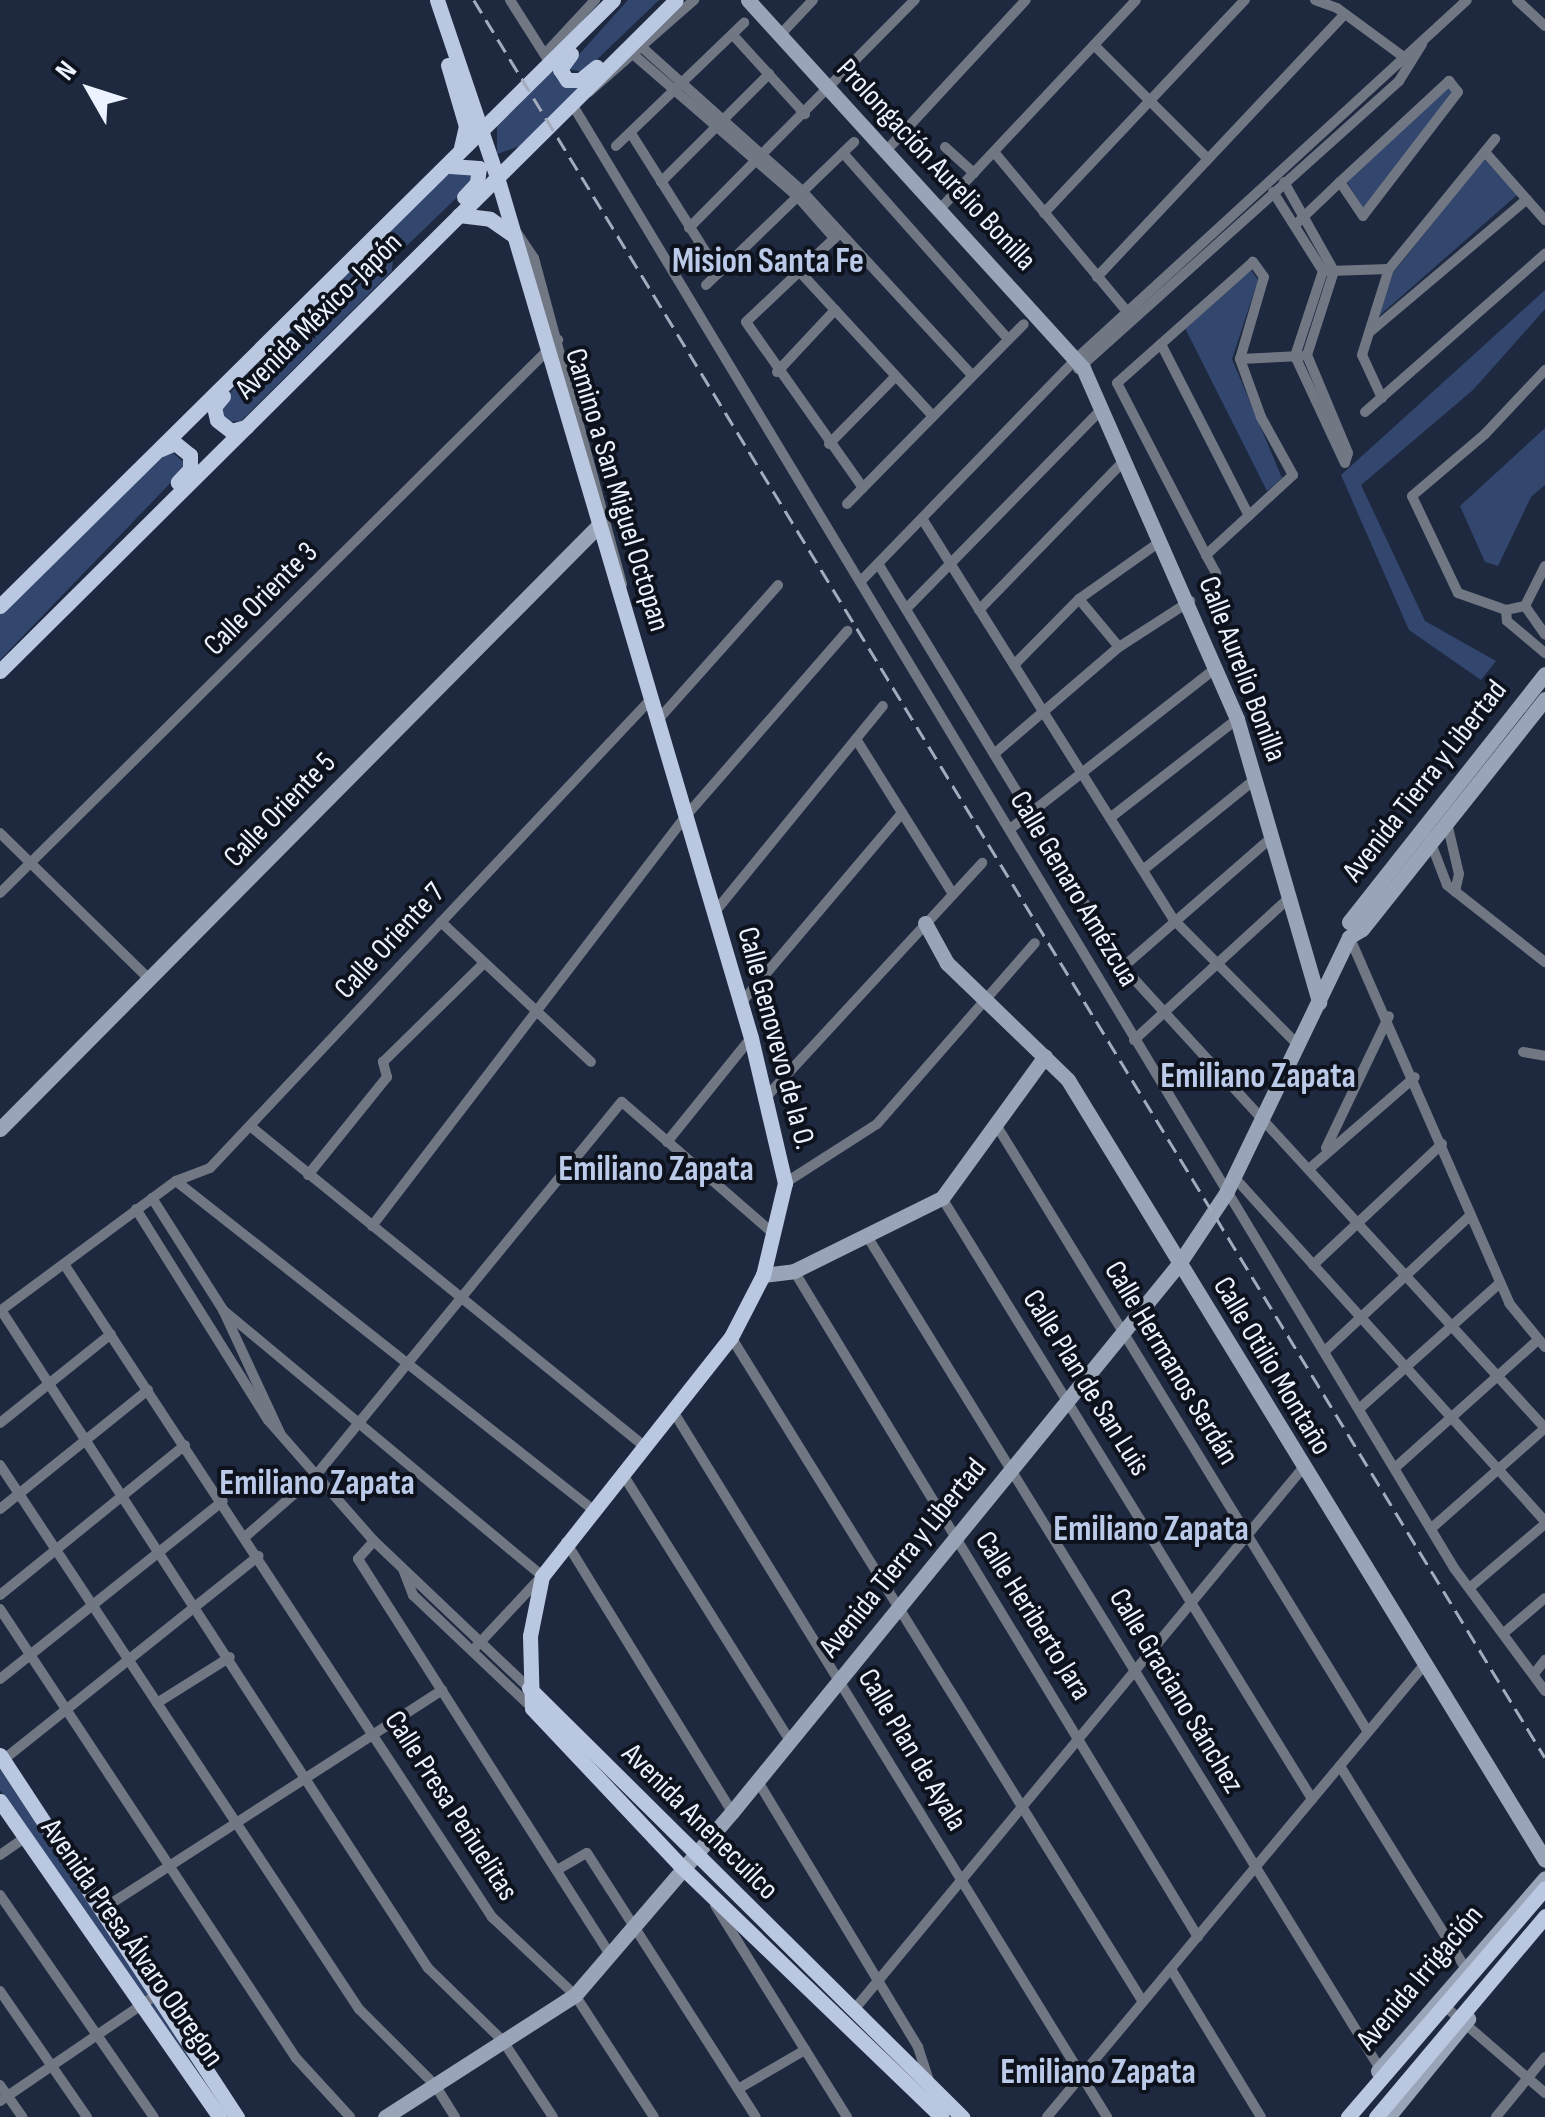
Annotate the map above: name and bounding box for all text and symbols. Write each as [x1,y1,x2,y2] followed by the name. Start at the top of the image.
[40,40,140,140] north arrow
[829,52,1043,278] street label: Prolongación Aurelio Bonilla
[49,55,84,87] text: N
[228,225,410,407] street label: Avenida México-Japón
[672,241,864,283] district label: Mision Santa Fe
[557,344,677,636] street label: Camino a San Miguel Octopan
[197,535,325,663] street label: Calle Oriente 3
[1190,571,1294,767] street label: Calle Aurelio Bonilla
[1335,673,1515,889] street label: Avenida Tierra y Libertad
[217,745,343,875] street label: Calle Oriente 5
[1002,785,1146,993] street label: Calle Genaro Amézcua
[327,876,453,1006] street label: Calle Oriente 7
[729,923,823,1153] street label: Calle Genovevo de la O.
[1160,1056,1356,1098] district label: Emiliano Zapata
[558,1149,754,1191] district label: Emiliano Zapata
[1096,1255,1246,1471] street label: Calle Hermanos Serdán
[1205,1270,1339,1462] street label: Calle Otilio Montaño
[1014,1283,1158,1483] street label: Calle Plan de San Luis
[812,1451,994,1665] street label: Avenida Tierra y Libertad
[219,1463,415,1505] district label: Emiliano Zapata
[1053,1509,1249,1551] district label: Emiliano Zapata
[967,1525,1099,1707] street label: Calle Heriberto Jara
[1101,1582,1251,1800] street label: Calle Graciano Sánchez
[850,1662,974,1838] street label: Calle Plan de Ayala
[376,1705,526,1907] street label: Calle Presa Peñuelitas
[614,1736,786,1908] street label: Avenida Anenecuilco
[33,1812,231,2074] street label: Avenida Presa Álvaro Obregon
[1349,1898,1491,2058] street label: Avenida Irrigación
[1000,2052,1196,2094] district label: Emiliano Zapata

